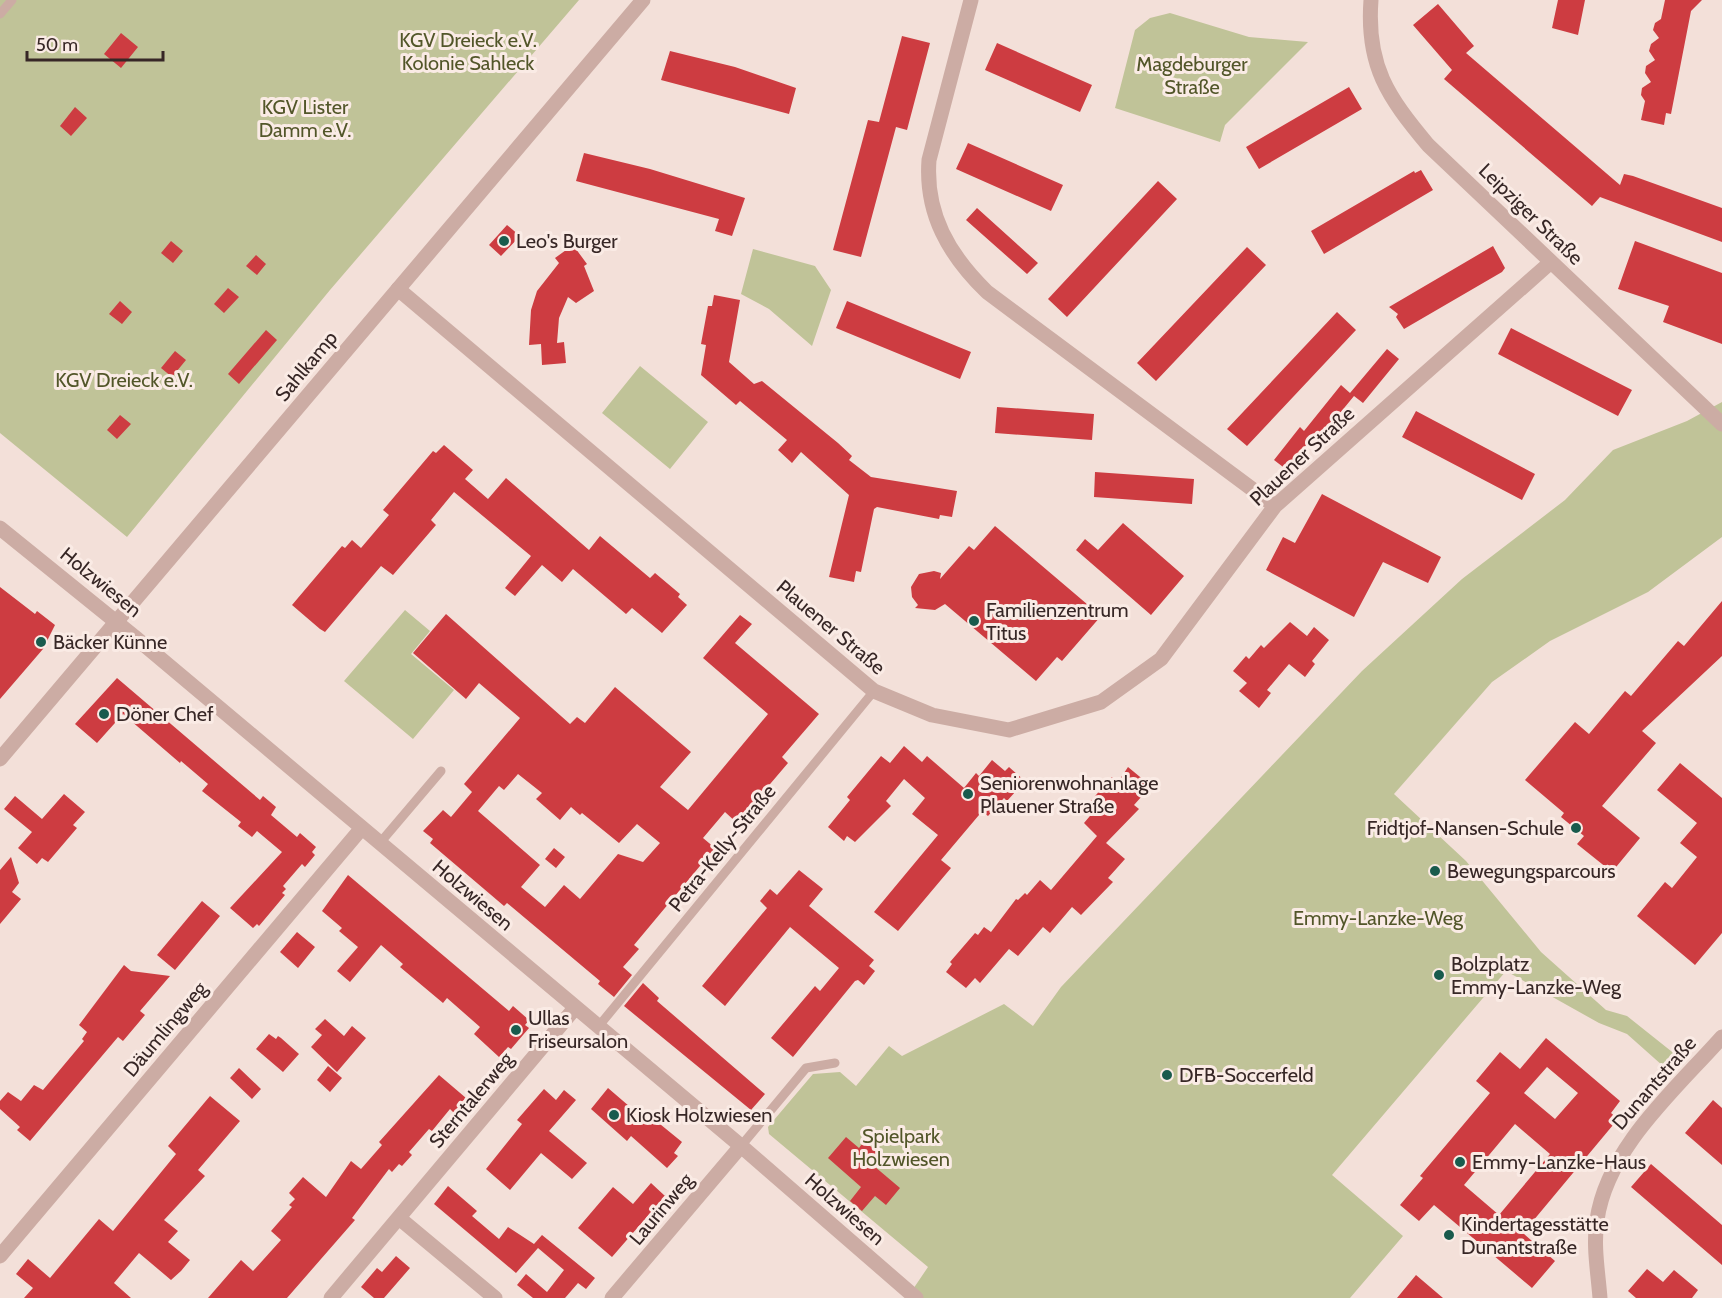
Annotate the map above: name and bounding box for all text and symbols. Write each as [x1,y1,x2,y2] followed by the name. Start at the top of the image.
[27,24,164,62] scale bar
[399,28,537,75] park label: KGV Dreieck e.V. Kolonie Sahleck
[36,34,78,56] text: 50 m
[1136,52,1248,99] park label: Magdeburger Straße
[259,95,351,142] park label: KGV Lister Damm e.V.
[1474,158,1588,270] street label: Leipziger Straße
[516,229,618,253] place label: Leo's Burger
[497,234,511,248] marker: Leo's Burger
[270,326,342,406] street label: Sahlkamp
[55,368,193,392] park label: KGV Dreieck e.V.
[1245,401,1359,511] street label: Plauener Straße
[55,542,147,622] street label: Holzwiesen
[772,575,890,679] street label: Plauener Straße
[986,598,1129,645] place label: Familienzentrum Titus
[967,614,981,628] marker: Familienzentrum Titus
[53,630,167,654] place label: Bäcker Künne
[34,635,48,649] marker: Bäcker Künne
[116,702,214,726] place label: Döner Chef
[97,707,111,721] marker: Döner Chef
[980,771,1158,818] place label: Seniorenwohnanlage Plauener Straße
[663,780,781,916] street label: Petra-Kelly-Straße
[961,787,975,801] marker: Seniorenwohnanlage Plauener Straße
[1367,816,1564,840] place label: Fridtjof-Nansen-Schule
[1569,821,1583,835] marker: Fridtjof-Nansen-Schule
[428,854,518,936] street label: Holzwiesen
[1447,859,1616,883] place label: Bewegungsparcours
[1428,864,1442,878] marker: Bewegungsparcours
[1293,906,1464,930] park label: Emmy-Lanzke-Weg
[1451,952,1622,999] place label: Bolzplatz Emmy-Lanzke-Weg
[1432,968,1446,982] marker: Bolzplatz Emmy-Lanzke-Weg
[118,976,212,1081] street label: Däumlingweg
[528,1006,628,1053] place label: Ullas Friseursalon
[509,1023,523,1037] marker: Ullas Friseursalon
[1607,1031,1701,1135] street label: Dunantstraße
[424,1046,519,1153] street label: Sterntalerweg
[1179,1063,1314,1087] place label: DFB-Soccerfeld
[1160,1068,1174,1082] marker: DFB-Soccerfeld
[626,1103,772,1127] place label: Kiosk Holzwiesen
[607,1108,621,1122] marker: Kiosk Holzwiesen
[852,1124,950,1171] park label: Spielpark Holzwiesen
[1472,1150,1646,1174] place label: Emmy-Lanzke-Haus
[1453,1155,1467,1169] marker: Emmy-Lanzke-Haus
[624,1167,699,1250] street label: Laurinweg
[800,1168,890,1250] street label: Holzwiesen
[1461,1212,1609,1259] place label: Kindertagesstätte Dunantstraße
[1442,1228,1456,1242] marker: Kindertagesstätte Dunantstraße

